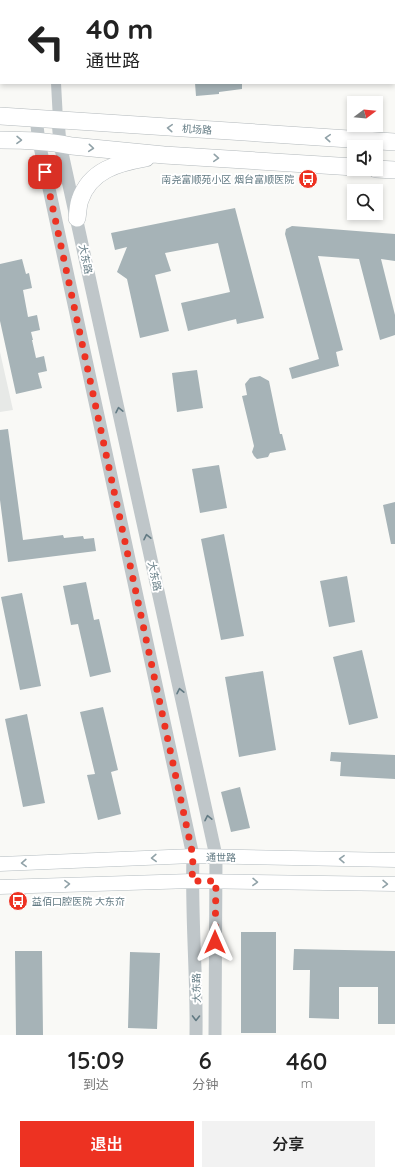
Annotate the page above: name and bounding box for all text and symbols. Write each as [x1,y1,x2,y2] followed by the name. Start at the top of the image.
[86,11,153,46] text: 40 m
[20,16,72,68] icon: left
[86,49,140,72] text: 通世路
[347,96,383,132] north arrow
[347,96,383,220] map controls
[182,122,212,137] street label: 机场路
[167,123,173,132] one-way arrow
[325,133,331,142] one-way arrow
[16,136,22,144] one-way arrow
[347,140,383,176] button: sound
[88,143,94,152] one-way arrow
[213,154,220,163] one-way arrow
[28,155,62,189] pin
[34,161,56,183] icon: arrive
[297,168,319,190] bus stop icon: 南尧富顺苑小区 烟台富顺医院
[161,173,294,186] place label: 南尧富顺苑小区 烟台富顺医院
[347,184,383,220] button: search
[76,243,95,275] street label: 大东路
[116,407,124,413] one-way arrow
[143,534,151,540] one-way arrow
[145,560,164,592] street label: 大东路
[177,688,185,694] one-way arrow
[205,815,213,821] one-way arrow
[206,851,236,864] street label: 通世路
[151,853,157,862] one-way arrow
[339,855,345,863] one-way arrow
[21,859,27,867] one-way arrow
[252,877,258,886] one-way arrow
[64,880,70,889] one-way arrow
[382,880,388,888] one-way arrow
[7,890,29,912] bus stop icon: 益佰口腔医院 大东夼
[32,895,125,908] place label: 益佰口腔医院 大东夼
[194,921,236,963] position arrow
[190,973,203,1003] street label: 大东路
[192,1015,200,1021] one-way arrow
[68,1045,124,1075] text: 15:09
[199,1045,212,1075] text: 6
[286,1046,327,1076] text: 460
[301,1075,313,1091] text: m
[83,1076,109,1092] text: 到达
[192,1076,218,1092] text: 分钟
[20,1121,194,1167] button: 退出
[202,1121,375,1167] button: 分享

